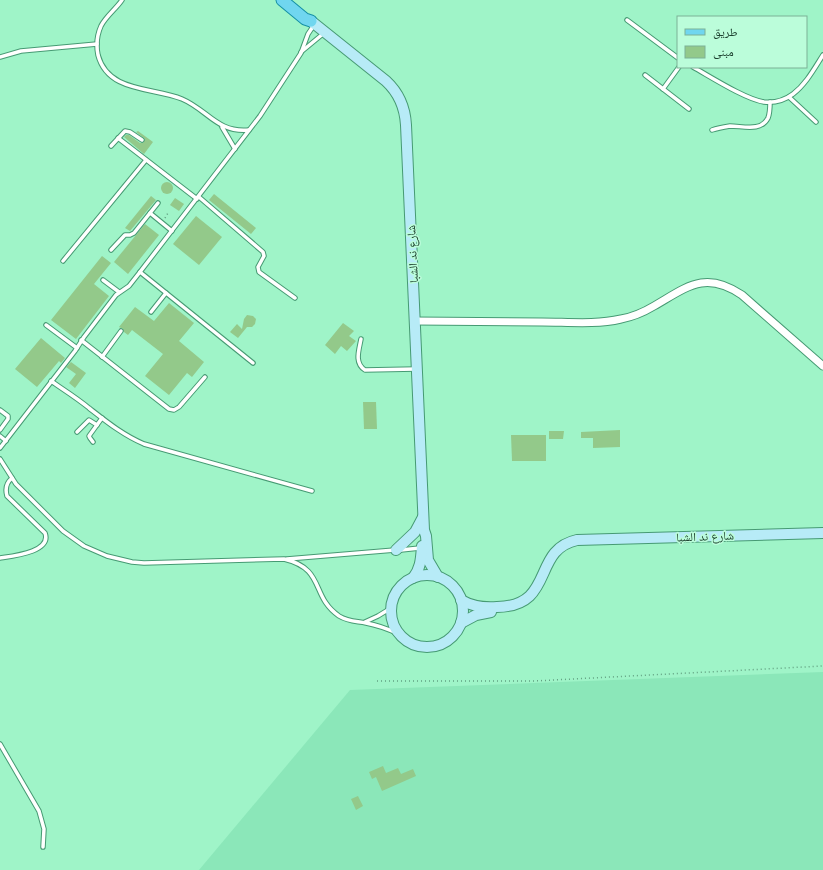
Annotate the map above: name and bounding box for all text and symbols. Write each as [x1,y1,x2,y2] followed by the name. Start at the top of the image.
[677,16,807,68] legend
[713,23,738,40] text: طريق
[713,43,734,60] text: مبنى
[402,224,422,283] street label: شارع ند الشبا
[676,526,734,546] street label: شارع ند الشبا

